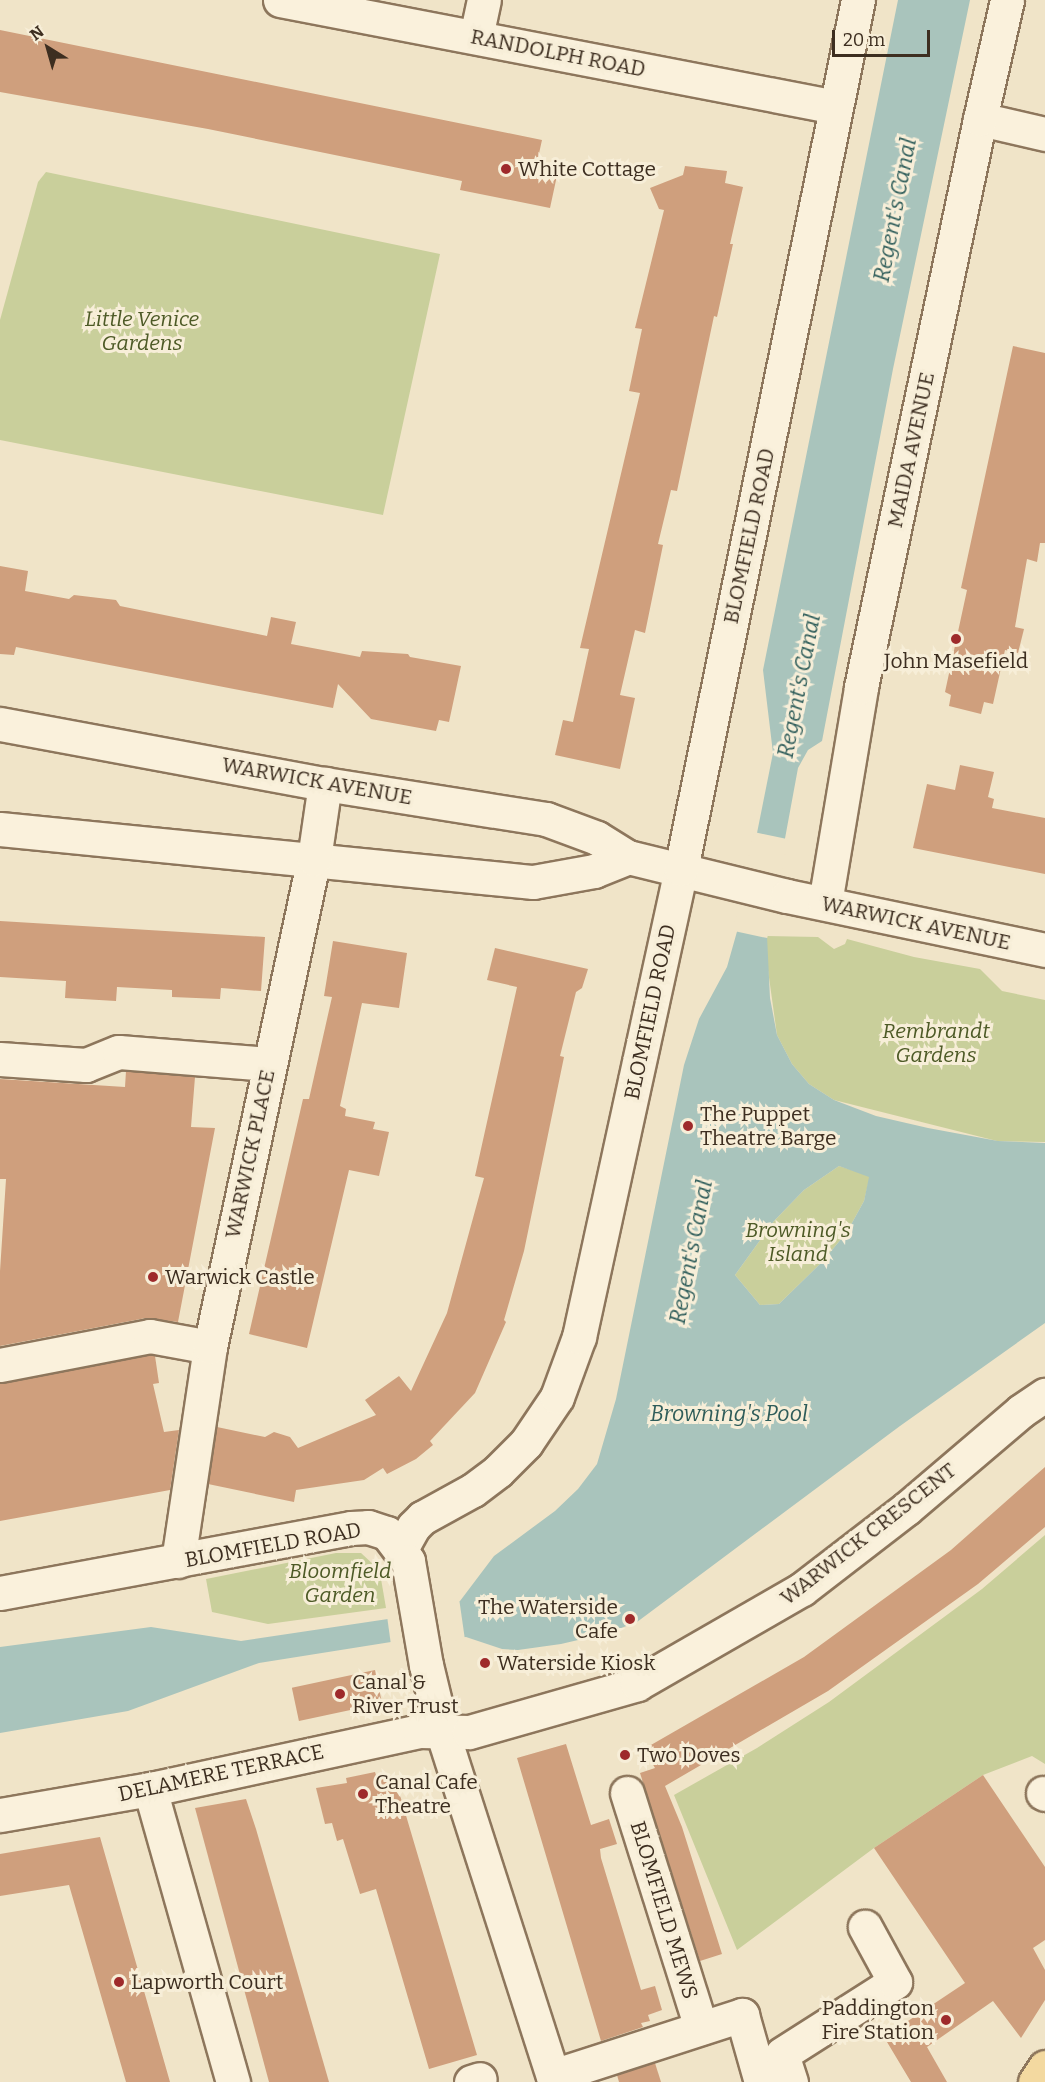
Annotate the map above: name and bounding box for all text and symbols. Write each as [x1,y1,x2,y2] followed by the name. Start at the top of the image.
[18,18,78,78] north arrow
[835,18,932,56] scale bar
[26,22,48,45] text: N
[468,24,648,82] street label: RANDOLPH ROAD
[843,29,885,51] text: 20 m
[868,136,922,284] water label: Regent's Canal
[518,156,656,182] place label: White Cottage
[499,162,513,176] marker: White Cottage
[85,306,199,356] park label: Little Venice Gardens
[882,370,940,530] street label: MAIDA AVENUE
[718,446,780,626] street label: BLOMFIELD ROAD
[772,612,826,760] water label: Regent's Canal
[949,632,963,646] marker: John Masefield
[884,648,1028,674] place label: John Masefield
[220,752,414,810] street label: WARWICK AVENUE
[819,891,1013,955] street label: WARWICK AVENUE
[619,922,681,1102] street label: BLOMFIELD ROAD
[882,1018,990,1068] park label: Rembrandt Gardens
[220,1067,280,1241] street label: WARWICK PLACE
[700,1101,837,1151] place label: The Puppet Theatre Barge
[681,1119,695,1133] marker: The Puppet Theatre Barge
[664,1178,718,1326] water label: Regent's Canal
[745,1217,851,1267] park label: Browning's Island
[165,1264,315,1290] place label: Warwick Castle
[146,1270,160,1284] marker: Warwick Castle
[650,1401,808,1427] water label: Browning's Pool
[775,1458,961,1610] street label: WARWICK CRESCENT
[183,1517,363,1573] street label: BLOMFIELD ROAD
[289,1558,391,1608] park label: Bloomfield Garden
[478,1594,618,1644] place label: The Waterside Cafe
[623,1612,637,1626] marker: The Waterside Cafe
[497,1650,655,1676] place label: Waterside Kiosk
[478,1656,492,1670] marker: Waterside Kiosk
[352,1669,459,1719] place label: Canal & River Trust
[333,1687,347,1701] marker: Canal & River Trust
[116,1739,326,1807] street label: DELAMERE TERRACE
[637,1742,740,1768] place label: Two Doves
[618,1748,632,1762] marker: Two Doves
[375,1769,478,1819] place label: Canal Cafe Theatre
[356,1787,370,1801] marker: Canal Cafe Theatre
[625,1818,703,2002] street label: BLOMFIELD MEWS
[131,1969,283,1995] place label: Lapworth Court
[112,1975,126,1989] marker: Lapworth Court
[821,1995,934,2045] place label: Paddington Fire Station
[939,2013,953,2027] marker: Paddington Fire Station

